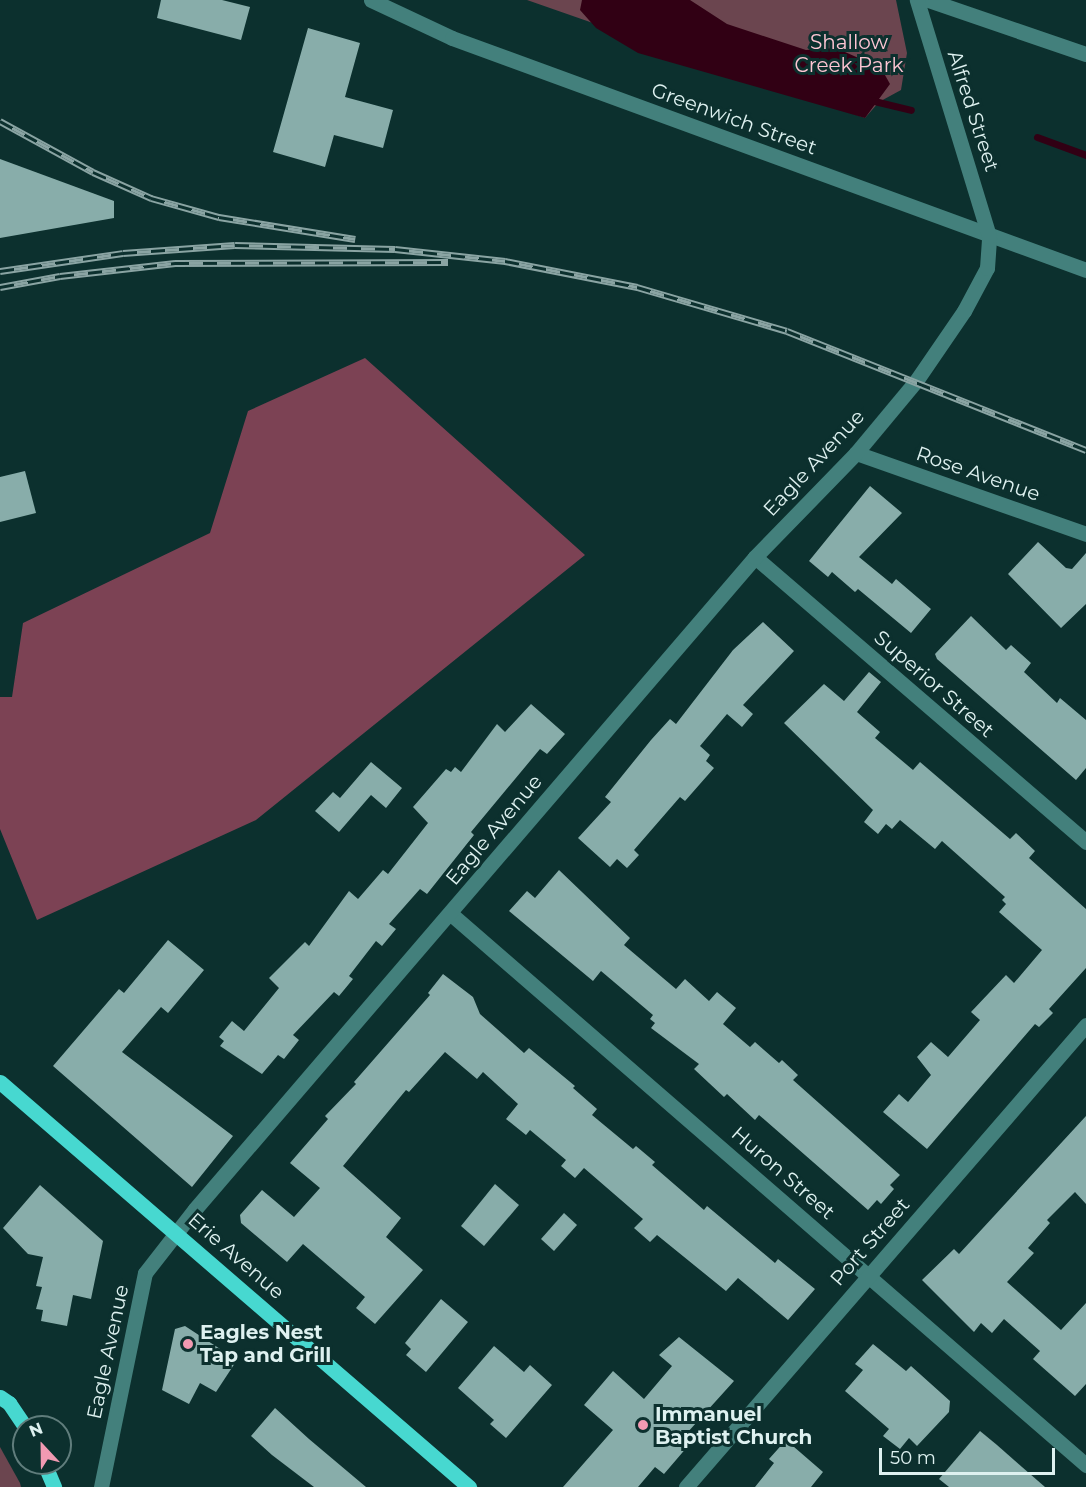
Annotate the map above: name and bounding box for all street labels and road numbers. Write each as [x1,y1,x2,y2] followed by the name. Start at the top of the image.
[942,48,1004,174] street label: Alfred Street
[648,78,820,160] street label: Greenwich Street
[759,405,869,521] street label: Eagle Avenue
[913,442,1043,506] street label: Rose Avenue
[869,625,999,743] street label: Superior Street
[441,770,547,890] street label: Eagle Avenue
[726,1122,840,1224] street label: Huron Street
[825,1193,915,1291] street label: Port Street
[183,1208,289,1304] street label: Erie Avenue
[82,1283,134,1421] street label: Eagle Avenue

